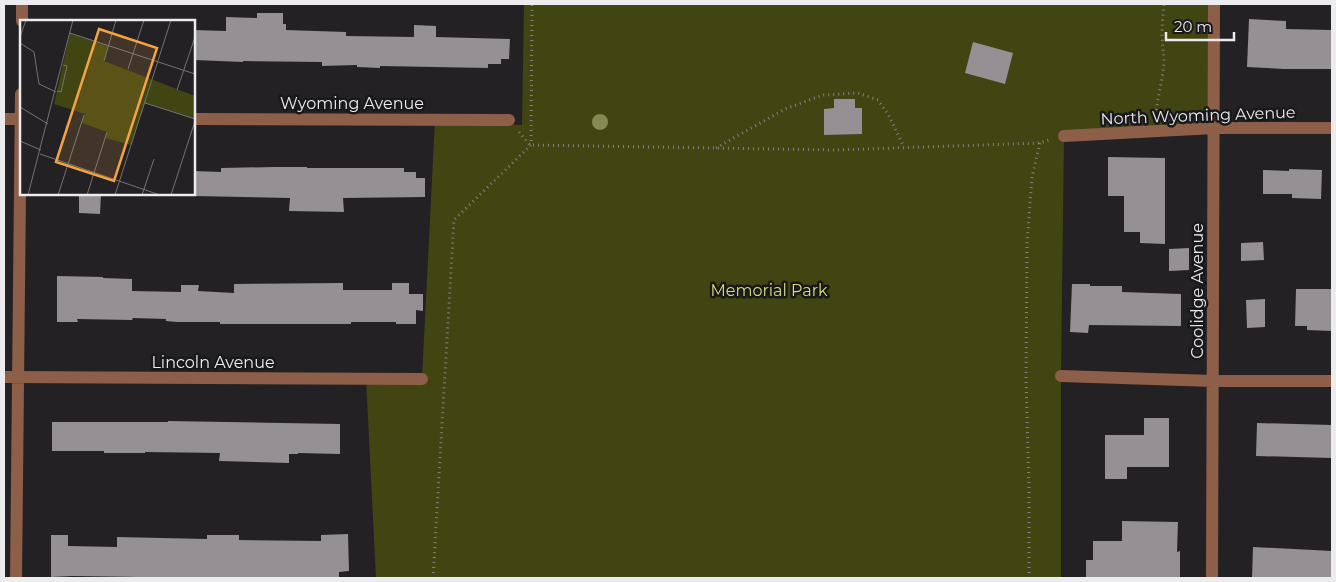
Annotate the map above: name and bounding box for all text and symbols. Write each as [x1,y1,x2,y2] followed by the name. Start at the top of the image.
[1166,10,1234,42] scale bar
[1174,17,1212,36] text: 20 m
[20,20,195,195] inset map
[280,94,424,113] street label: Wyoming Avenue
[1100,103,1296,128] street label: North Wyoming Avenue
[1188,223,1207,359] street label: Coolidge Avenue
[710,281,828,300] park label: Memorial Park
[151,353,275,372] street label: Lincoln Avenue

